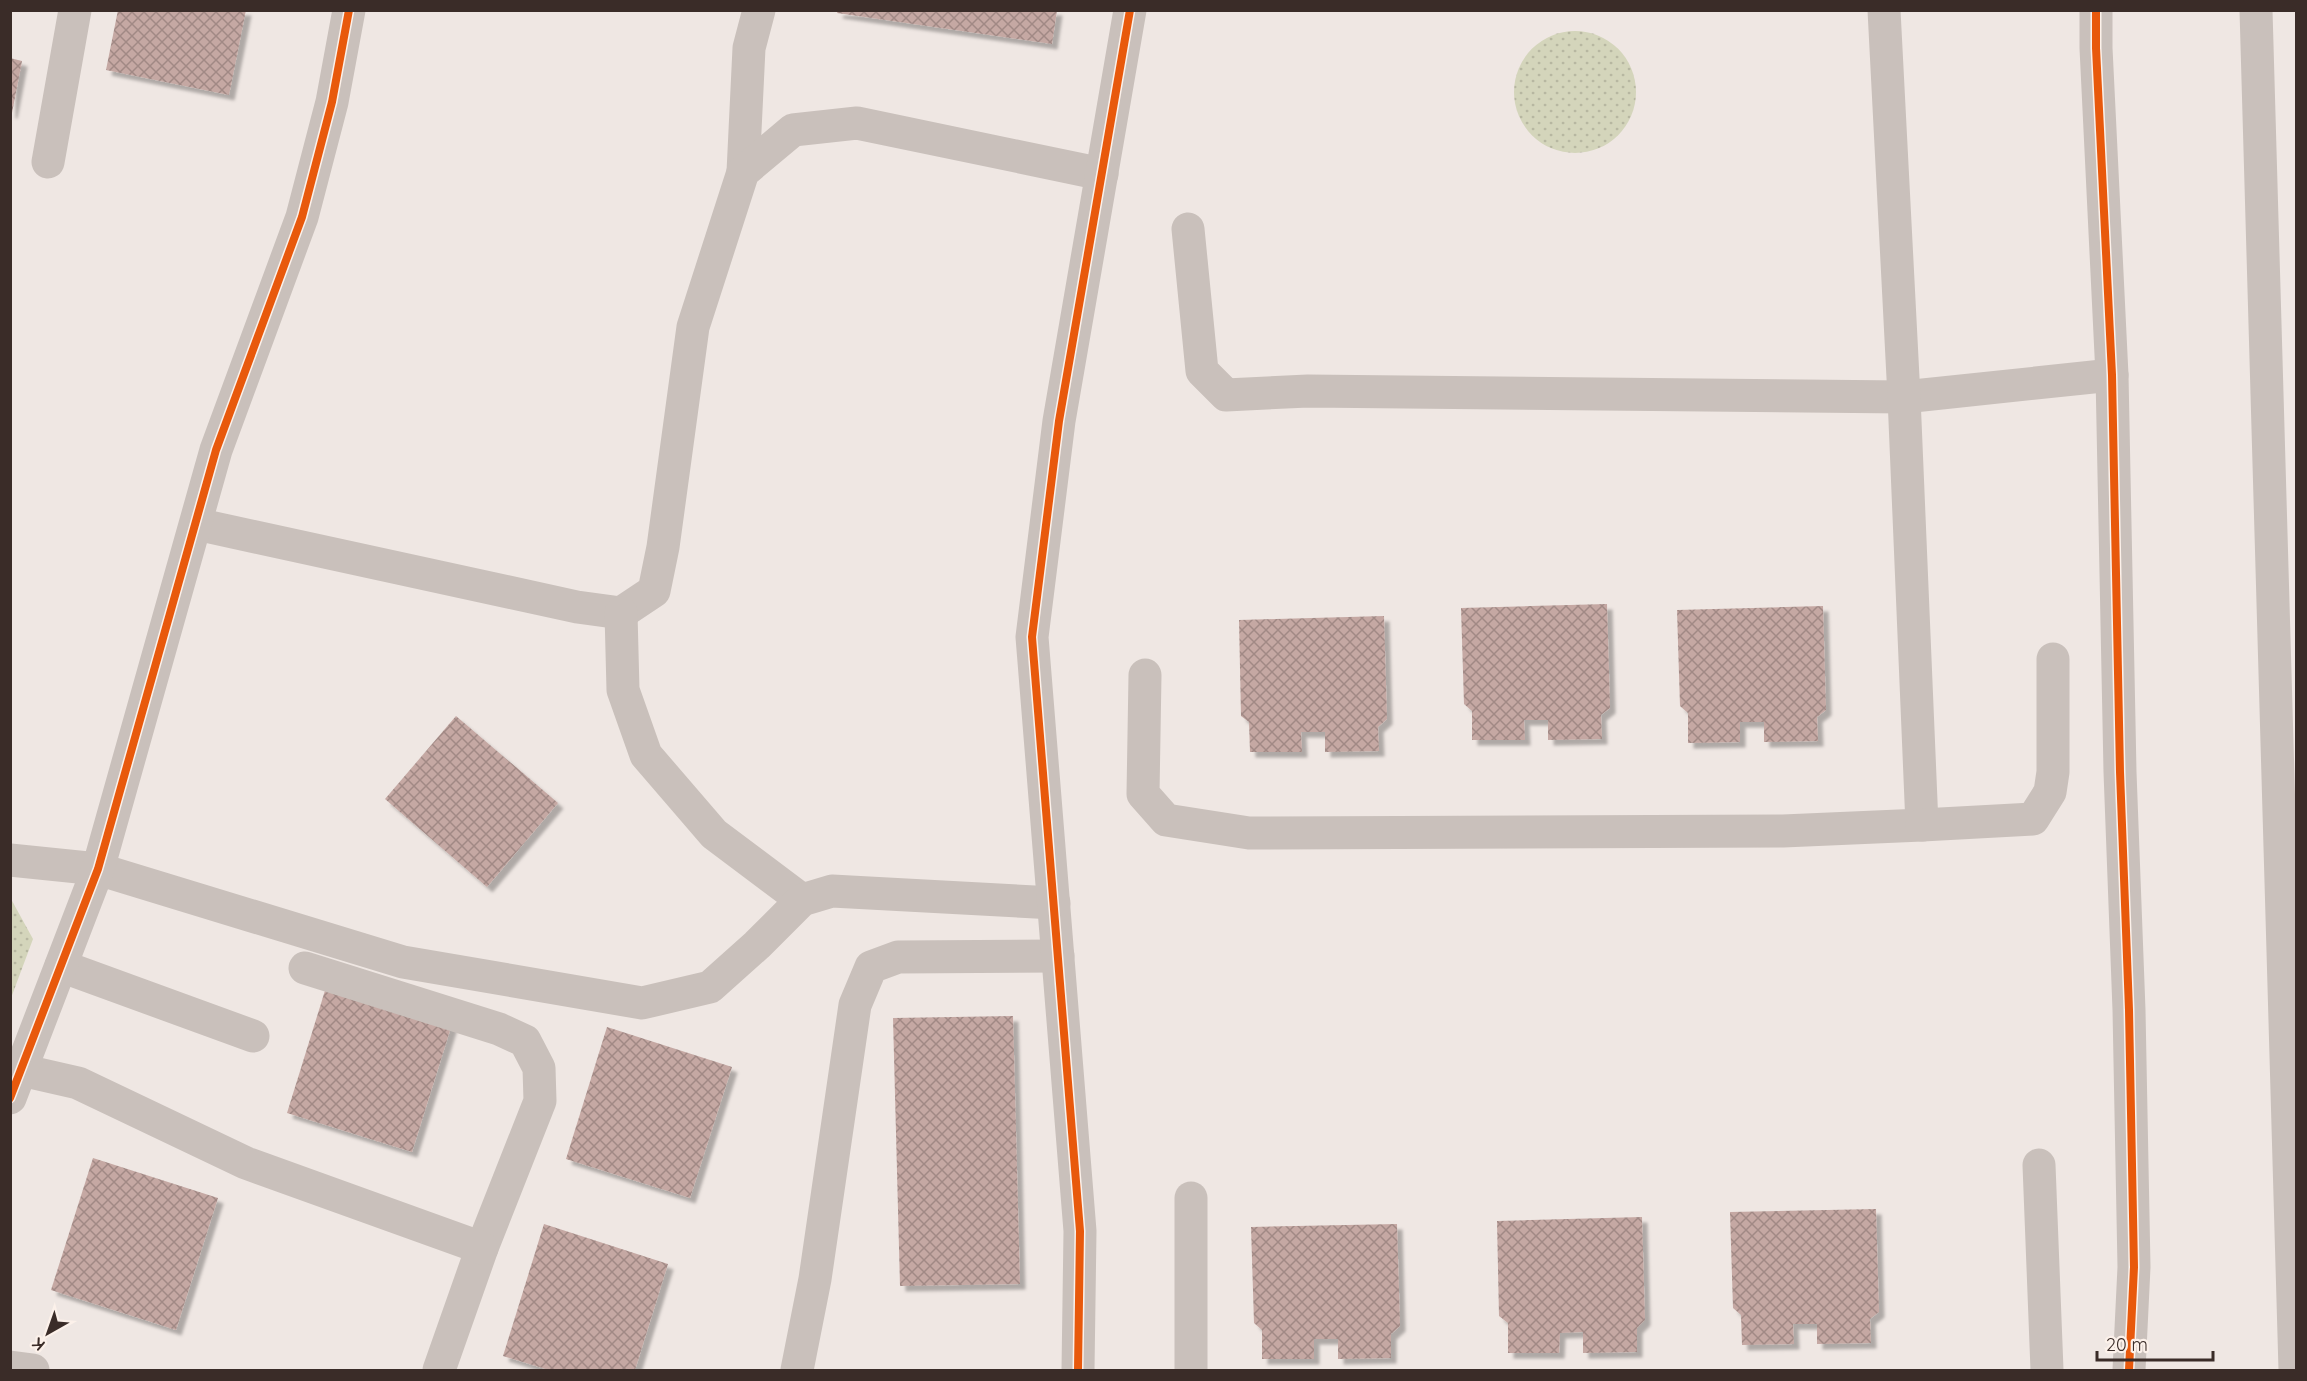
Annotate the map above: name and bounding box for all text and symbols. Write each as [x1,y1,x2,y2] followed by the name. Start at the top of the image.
[18,1303,78,1363] north arrow
[2097,1324,2212,1362] scale bar
[28,1333,49,1356] text: K
[2106,1333,2148,1356] text: 20 m

